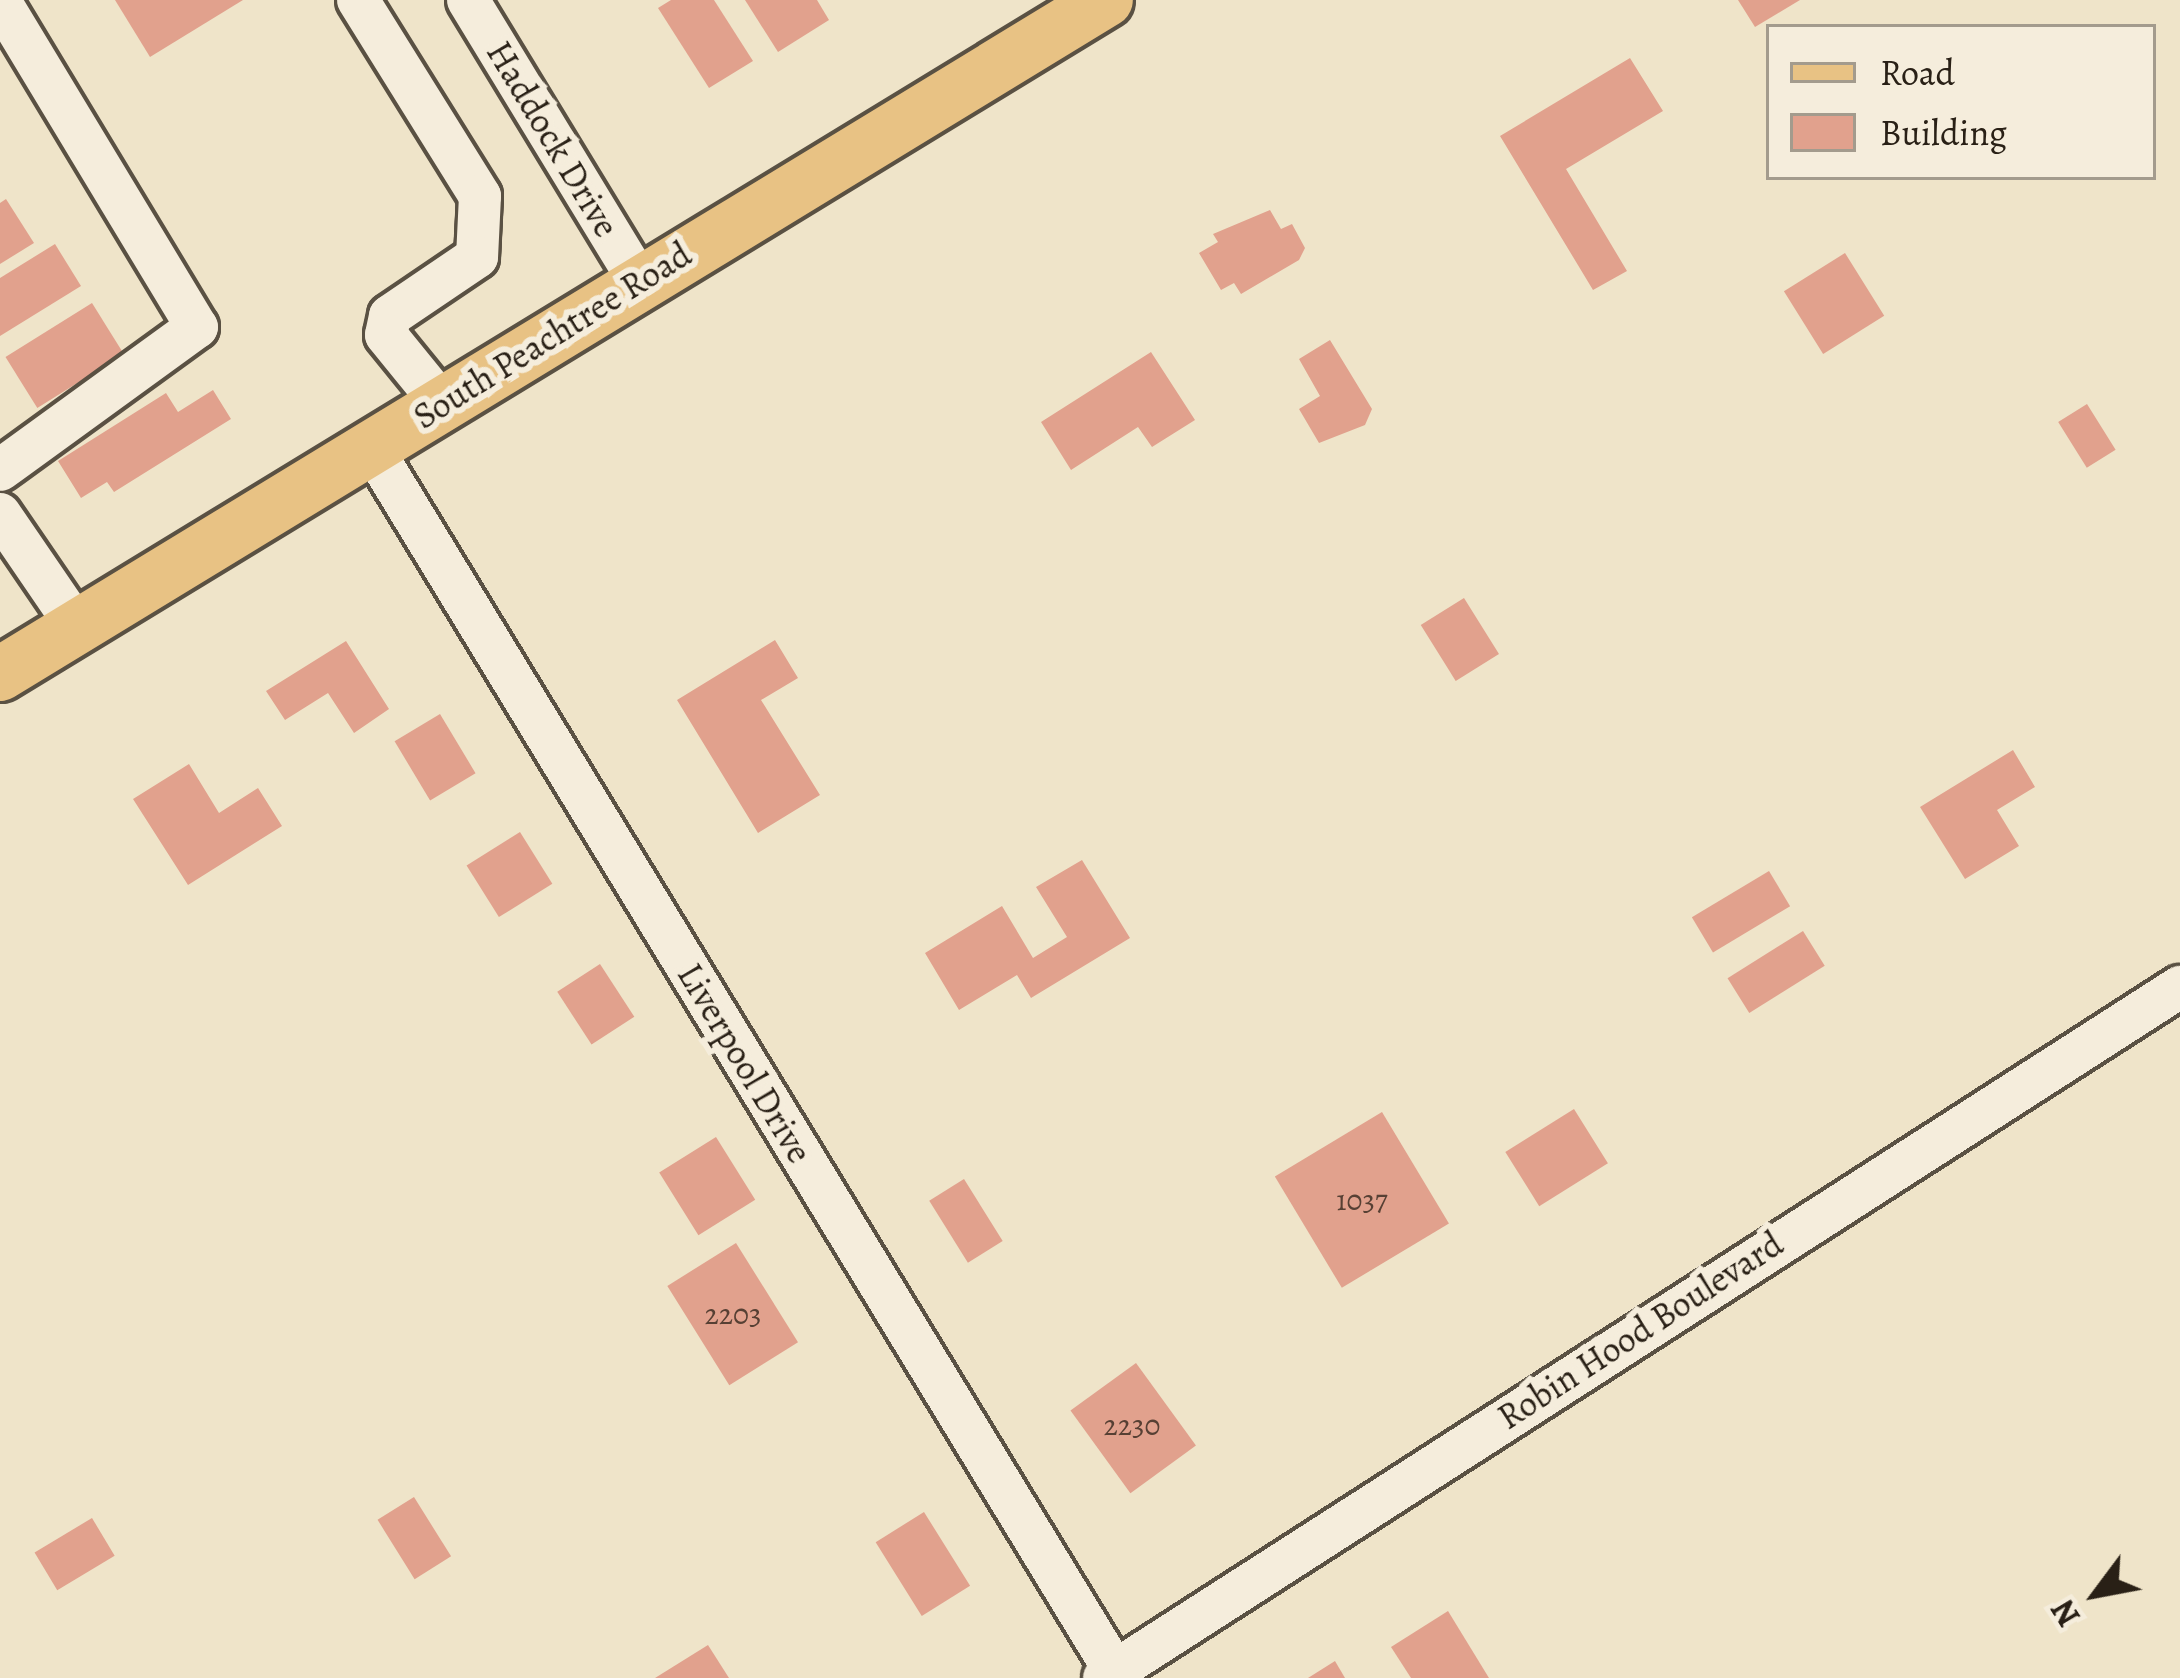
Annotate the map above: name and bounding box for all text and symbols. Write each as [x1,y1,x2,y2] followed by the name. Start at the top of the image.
[1766,24,2156,180] legend
[478,33,628,245] street label: Haddock Drive
[1880,48,1955,97] text: Road
[1880,108,2007,157] text: Building
[405,232,699,438] street label: South Peachtree Road
[668,955,822,1171] street label: Liverpool Drive
[1336,1182,1388,1218] house number: 1037
[1489,1222,1791,1438] street label: Robin Hood Boulevard
[705,1296,761,1332] house number: 2203
[1104,1407,1160,1443] house number: 2230
[2036,1534,2156,1654] north arrow
[2040,1591,2090,1635] text: N

